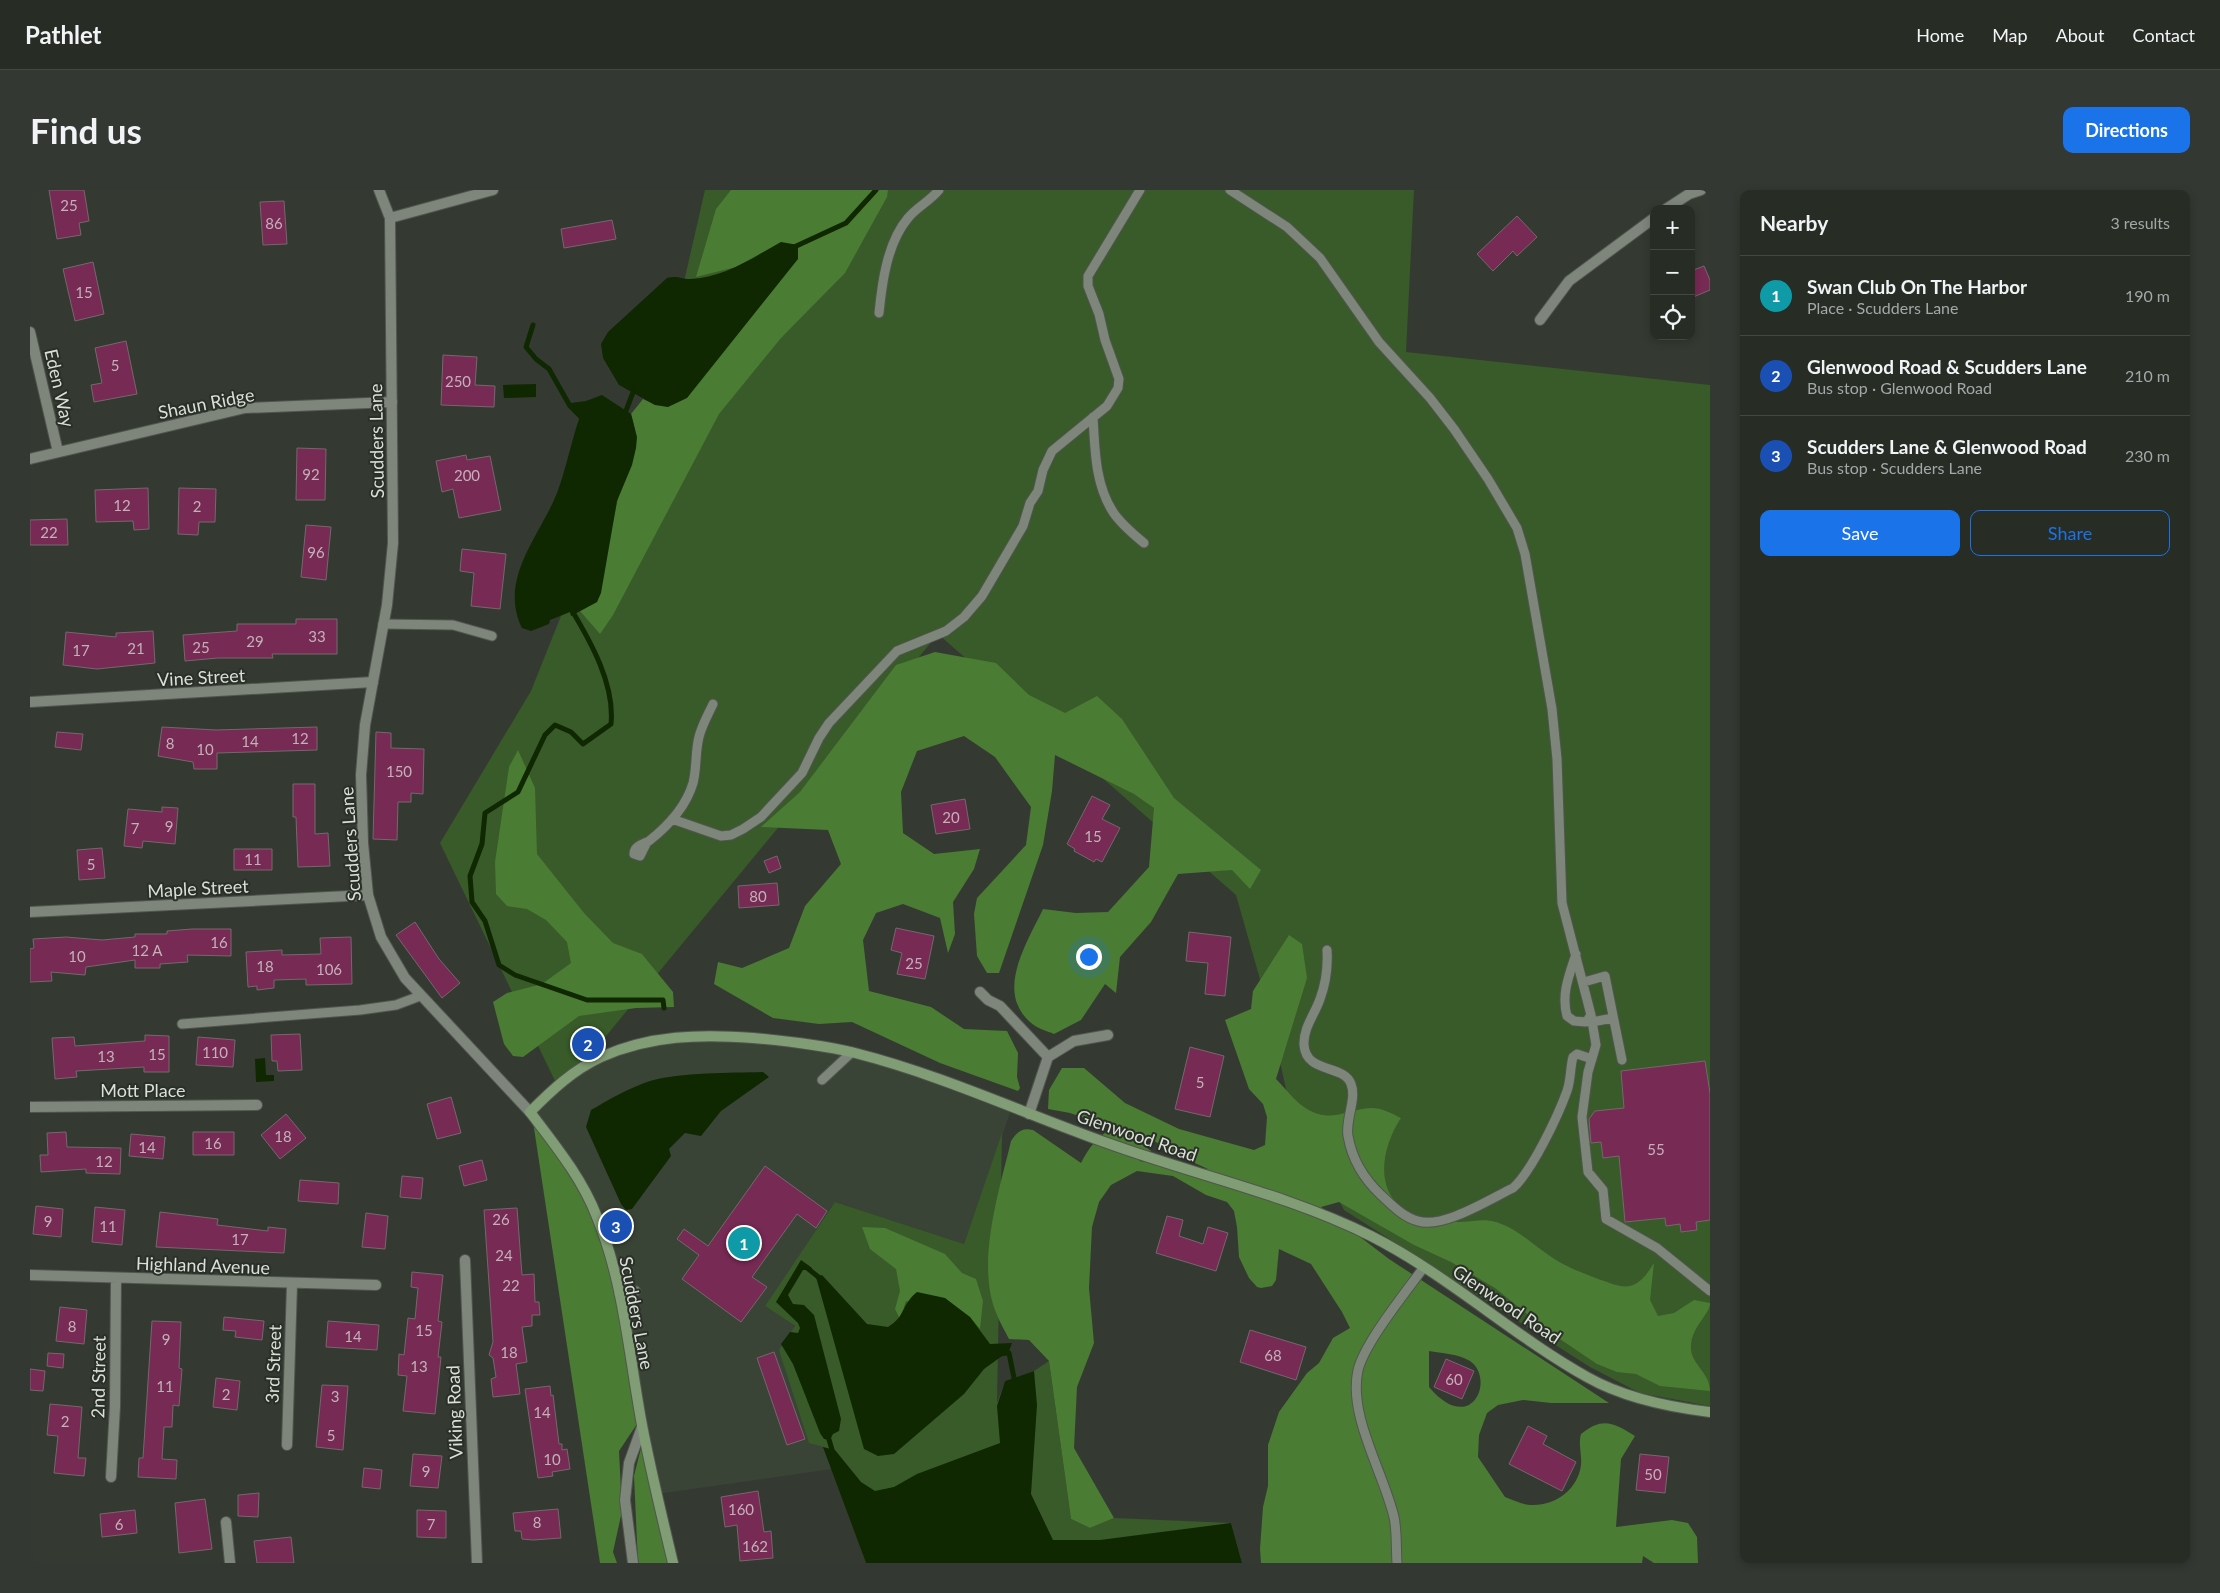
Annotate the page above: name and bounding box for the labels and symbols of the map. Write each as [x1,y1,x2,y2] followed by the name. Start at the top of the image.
[60,196,78,214] house number: 25
[265,214,283,232] house number: 86
[75,283,93,301] house number: 15
[40,347,80,430] street label: Eden Way
[111,356,119,374] house number: 5
[445,372,471,390] house number: 250
[156,383,256,423] street label: Shaun Ridge
[364,383,388,499] street label: Scudders Lane
[302,465,320,483] house number: 92
[454,466,480,484] house number: 200
[113,496,131,514] house number: 12
[193,497,201,515] house number: 2
[40,523,58,541] house number: 22
[307,543,325,561] house number: 96
[308,627,326,645] house number: 33
[246,632,264,650] house number: 29
[192,638,210,656] house number: 25
[127,639,145,657] house number: 21
[72,641,90,659] house number: 17
[156,664,246,690] street label: Vine Street
[291,729,309,747] house number: 12
[241,732,259,750] house number: 14
[166,734,174,752] house number: 8
[196,740,214,758] house number: 10
[386,762,412,780] house number: 150
[335,786,365,902] street label: Scudders Lane
[942,808,960,826] house number: 20
[165,817,173,835] house number: 9
[131,819,140,837] house number: 7
[1084,827,1102,845] house number: 15
[244,850,262,868] house number: 11
[87,855,95,873] house number: 5
[147,874,250,902] street label: Maple Street
[749,887,767,905] house number: 80
[210,933,228,951] house number: 16
[132,941,163,959] house number: 12 A
[1076,944,1102,970] your location
[68,947,86,965] house number: 10
[905,954,923,972] house number: 25
[256,957,274,975] house number: 18
[316,960,342,978] house number: 106
[572,1025,604,1063] pin: 2
[202,1043,228,1061] house number: 110
[148,1045,166,1063] house number: 15
[97,1047,115,1065] house number: 13
[1196,1073,1204,1091] house number: 5
[100,1079,186,1101] street label: Mott Place
[1074,1104,1200,1166] street label: Glenwood Road
[274,1127,292,1145] house number: 18
[204,1134,222,1152] house number: 16
[138,1138,156,1156] house number: 14
[1647,1140,1665,1158] house number: 55
[95,1152,113,1170] house number: 12
[600,1207,632,1245] pin: 3
[492,1210,510,1228] house number: 26
[44,1212,52,1230] house number: 9
[99,1217,117,1235] house number: 11
[728,1224,760,1262] pin: 1
[231,1230,249,1248] house number: 17
[495,1246,513,1264] house number: 24
[136,1252,270,1278] street label: Highland Avenue
[615,1255,659,1371] street label: Scudders Lane
[1449,1260,1565,1348] street label: Glenwood Road
[502,1276,520,1294] house number: 22
[68,1317,76,1335] house number: 8
[415,1321,433,1339] house number: 15
[261,1324,285,1404] street label: 3rd Street
[344,1327,362,1345] house number: 14
[162,1330,170,1348] house number: 9
[86,1335,110,1418] street label: 2nd Street
[500,1343,518,1361] house number: 18
[1264,1346,1282,1364] house number: 68
[410,1357,428,1375] house number: 13
[441,1365,467,1459] street label: Viking Road
[1445,1370,1463,1388] house number: 60
[156,1377,174,1395] house number: 11
[222,1385,230,1403] house number: 2
[331,1387,339,1405] house number: 3
[533,1403,551,1421] house number: 14
[61,1412,69,1430] house number: 2
[327,1426,335,1444] house number: 5
[543,1450,561,1468] house number: 10
[422,1462,430,1480] house number: 9
[1644,1465,1662,1483] house number: 50
[728,1500,754,1518] house number: 160
[533,1513,541,1531] house number: 8
[115,1515,124,1533] house number: 6
[427,1515,436,1533] house number: 7
[742,1537,768,1555] house number: 162

